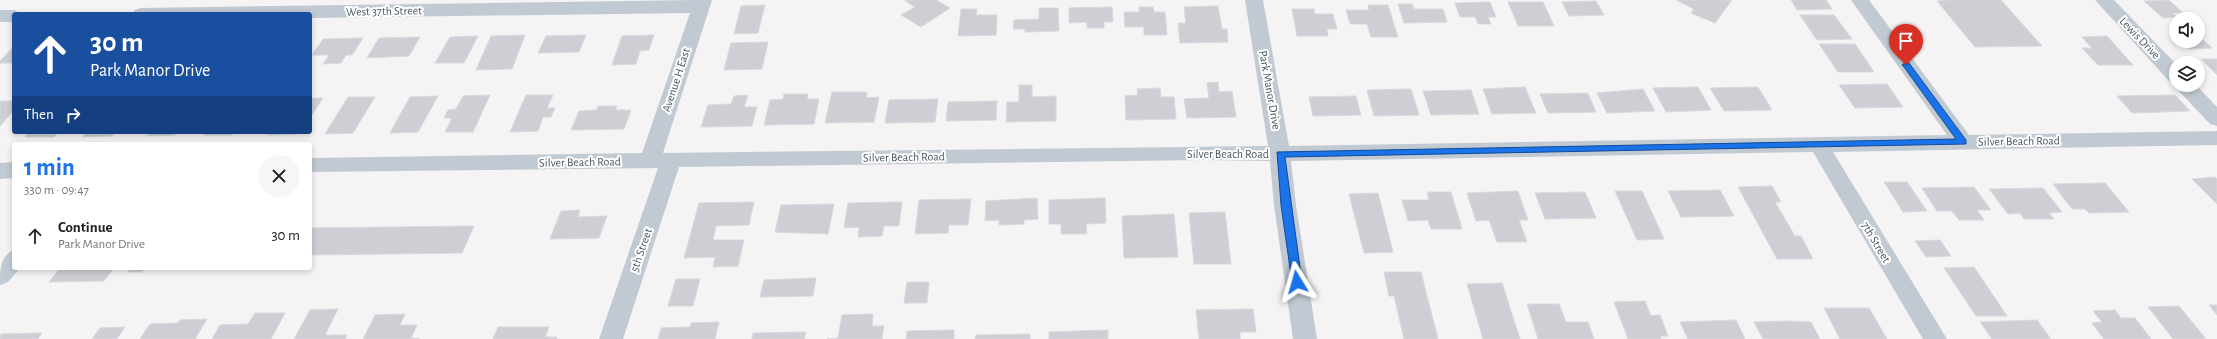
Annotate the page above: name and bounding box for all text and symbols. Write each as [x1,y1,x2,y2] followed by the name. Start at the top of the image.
[346,4,422,18] street label: West 37th Street
[2169,12,2205,92] map controls
[2169,12,2205,48] button: sound
[2117,15,2163,61] street label: Lewis Drive
[1889,24,1923,65] pin
[24,28,76,80] icon: ahead
[90,29,143,57] text: 30 m
[1895,30,1917,52] icon: arrive
[660,46,692,113] street label: Avenue H East
[1257,49,1283,131] street label: Park Manor Drive
[2169,56,2205,92] button: layers
[90,62,210,80] text: Park Manor Drive
[62,104,84,126] icon: right
[24,107,54,122] text: Then
[1978,134,2060,148] street label: Silver Beach Road
[1187,148,1269,160] street label: Silver Beach Road
[863,150,945,164] street label: Silver Beach Road
[258,155,300,197] button: close
[539,155,621,169] street label: Silver Beach Road
[24,156,75,180] text: 1 min
[24,184,89,197] text: 330 m · 09:47
[1859,219,1893,265] street label: 7th Street
[58,220,113,235] text: Continue
[24,225,46,247] icon: ahead
[628,226,654,273] street label: 5th Street
[271,228,300,243] text: 30 m
[58,238,145,251] text: Park Manor Drive
[1276,261,1318,303] position arrow

